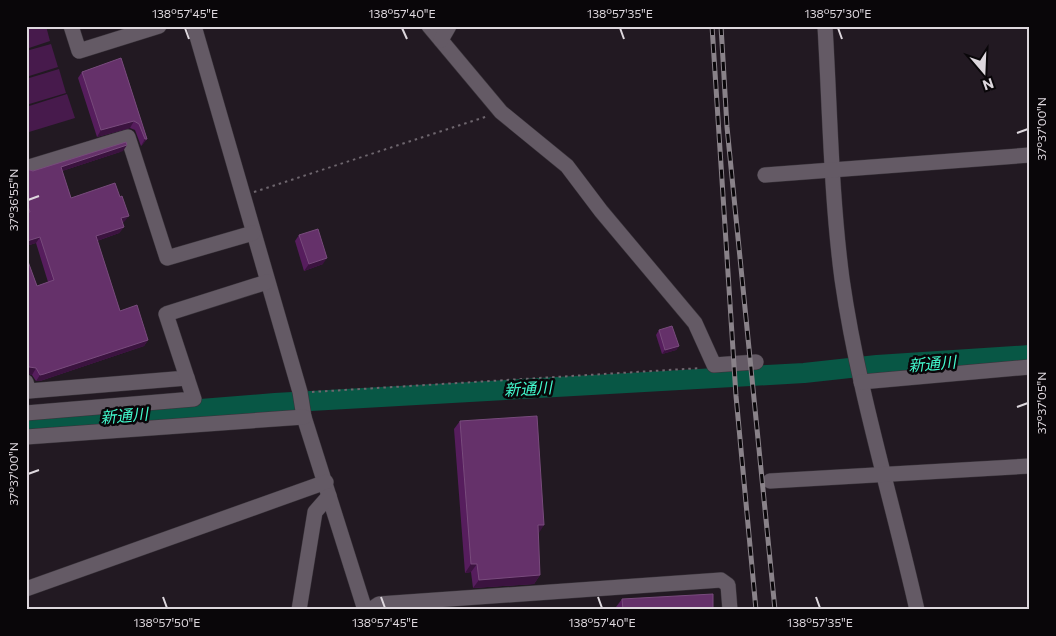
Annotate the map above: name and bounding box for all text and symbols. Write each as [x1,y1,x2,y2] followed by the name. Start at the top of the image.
[152,6,218,20] text: 138°57'45"E
[368,6,436,20] text: 138°57'40"E
[587,6,653,20] text: 138°57'35"E
[805,6,871,20] text: 138°57'30"E
[958,48,1008,98] north arrow
[981,75,996,95] text: N
[1034,97,1048,161] text: 37°37'00"N
[6,169,20,231] text: 37°36'55"N
[907,351,959,375] water label: 新通川
[1034,372,1048,434] text: 37°37'05"N
[504,377,554,399] water label: 新通川
[99,403,151,427] water label: 新通川
[6,442,20,506] text: 37°37'00"N
[134,615,200,629] text: 138°57'50"E
[352,615,418,629] text: 138°57'45"E
[568,615,636,629] text: 138°57'40"E
[787,615,853,629] text: 138°57'35"E

